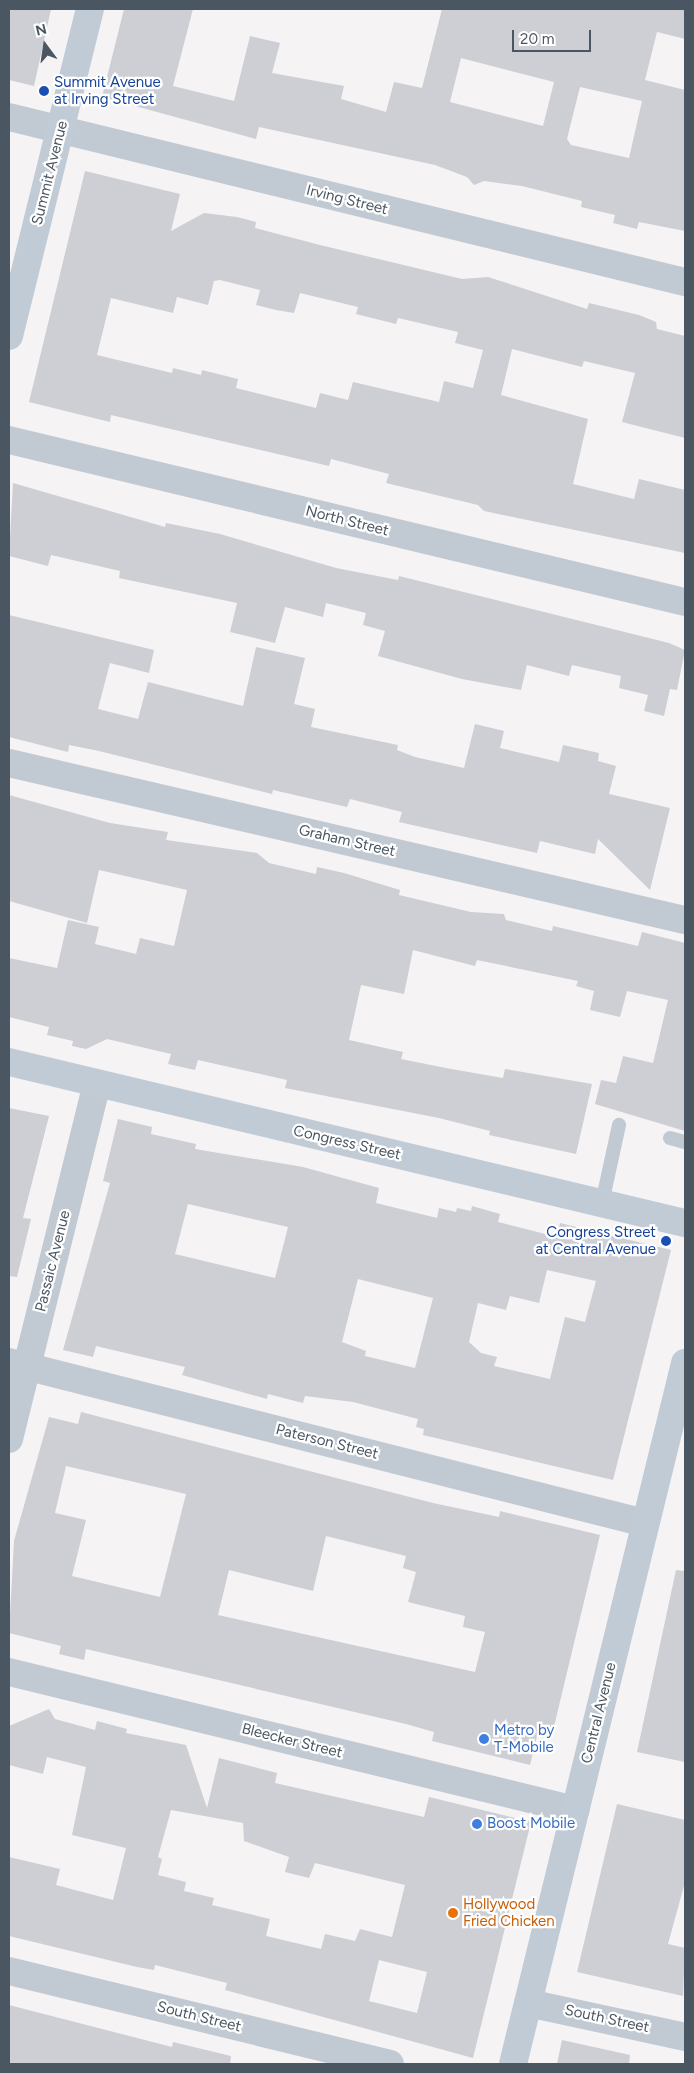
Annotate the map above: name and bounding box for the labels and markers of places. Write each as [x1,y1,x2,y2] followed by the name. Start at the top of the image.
[54,73,161,108] place label: Summit Avenue at Irving Street
[38,85,50,97] marker: Summit Avenue at Irving Street
[535,1223,656,1258] place label: Congress Street at Central Avenue
[660,1235,672,1247] marker: Congress Street at Central Avenue
[494,1721,555,1756] place label: Metro by T-Mobile
[478,1733,490,1745] marker: Metro by T-Mobile
[487,1815,575,1833] place label: Boost Mobile
[471,1818,483,1830] marker: Boost Mobile
[463,1895,555,1930] place label: Hollywood Fried Chicken
[447,1907,459,1919] marker: Hollywood Fried Chicken

